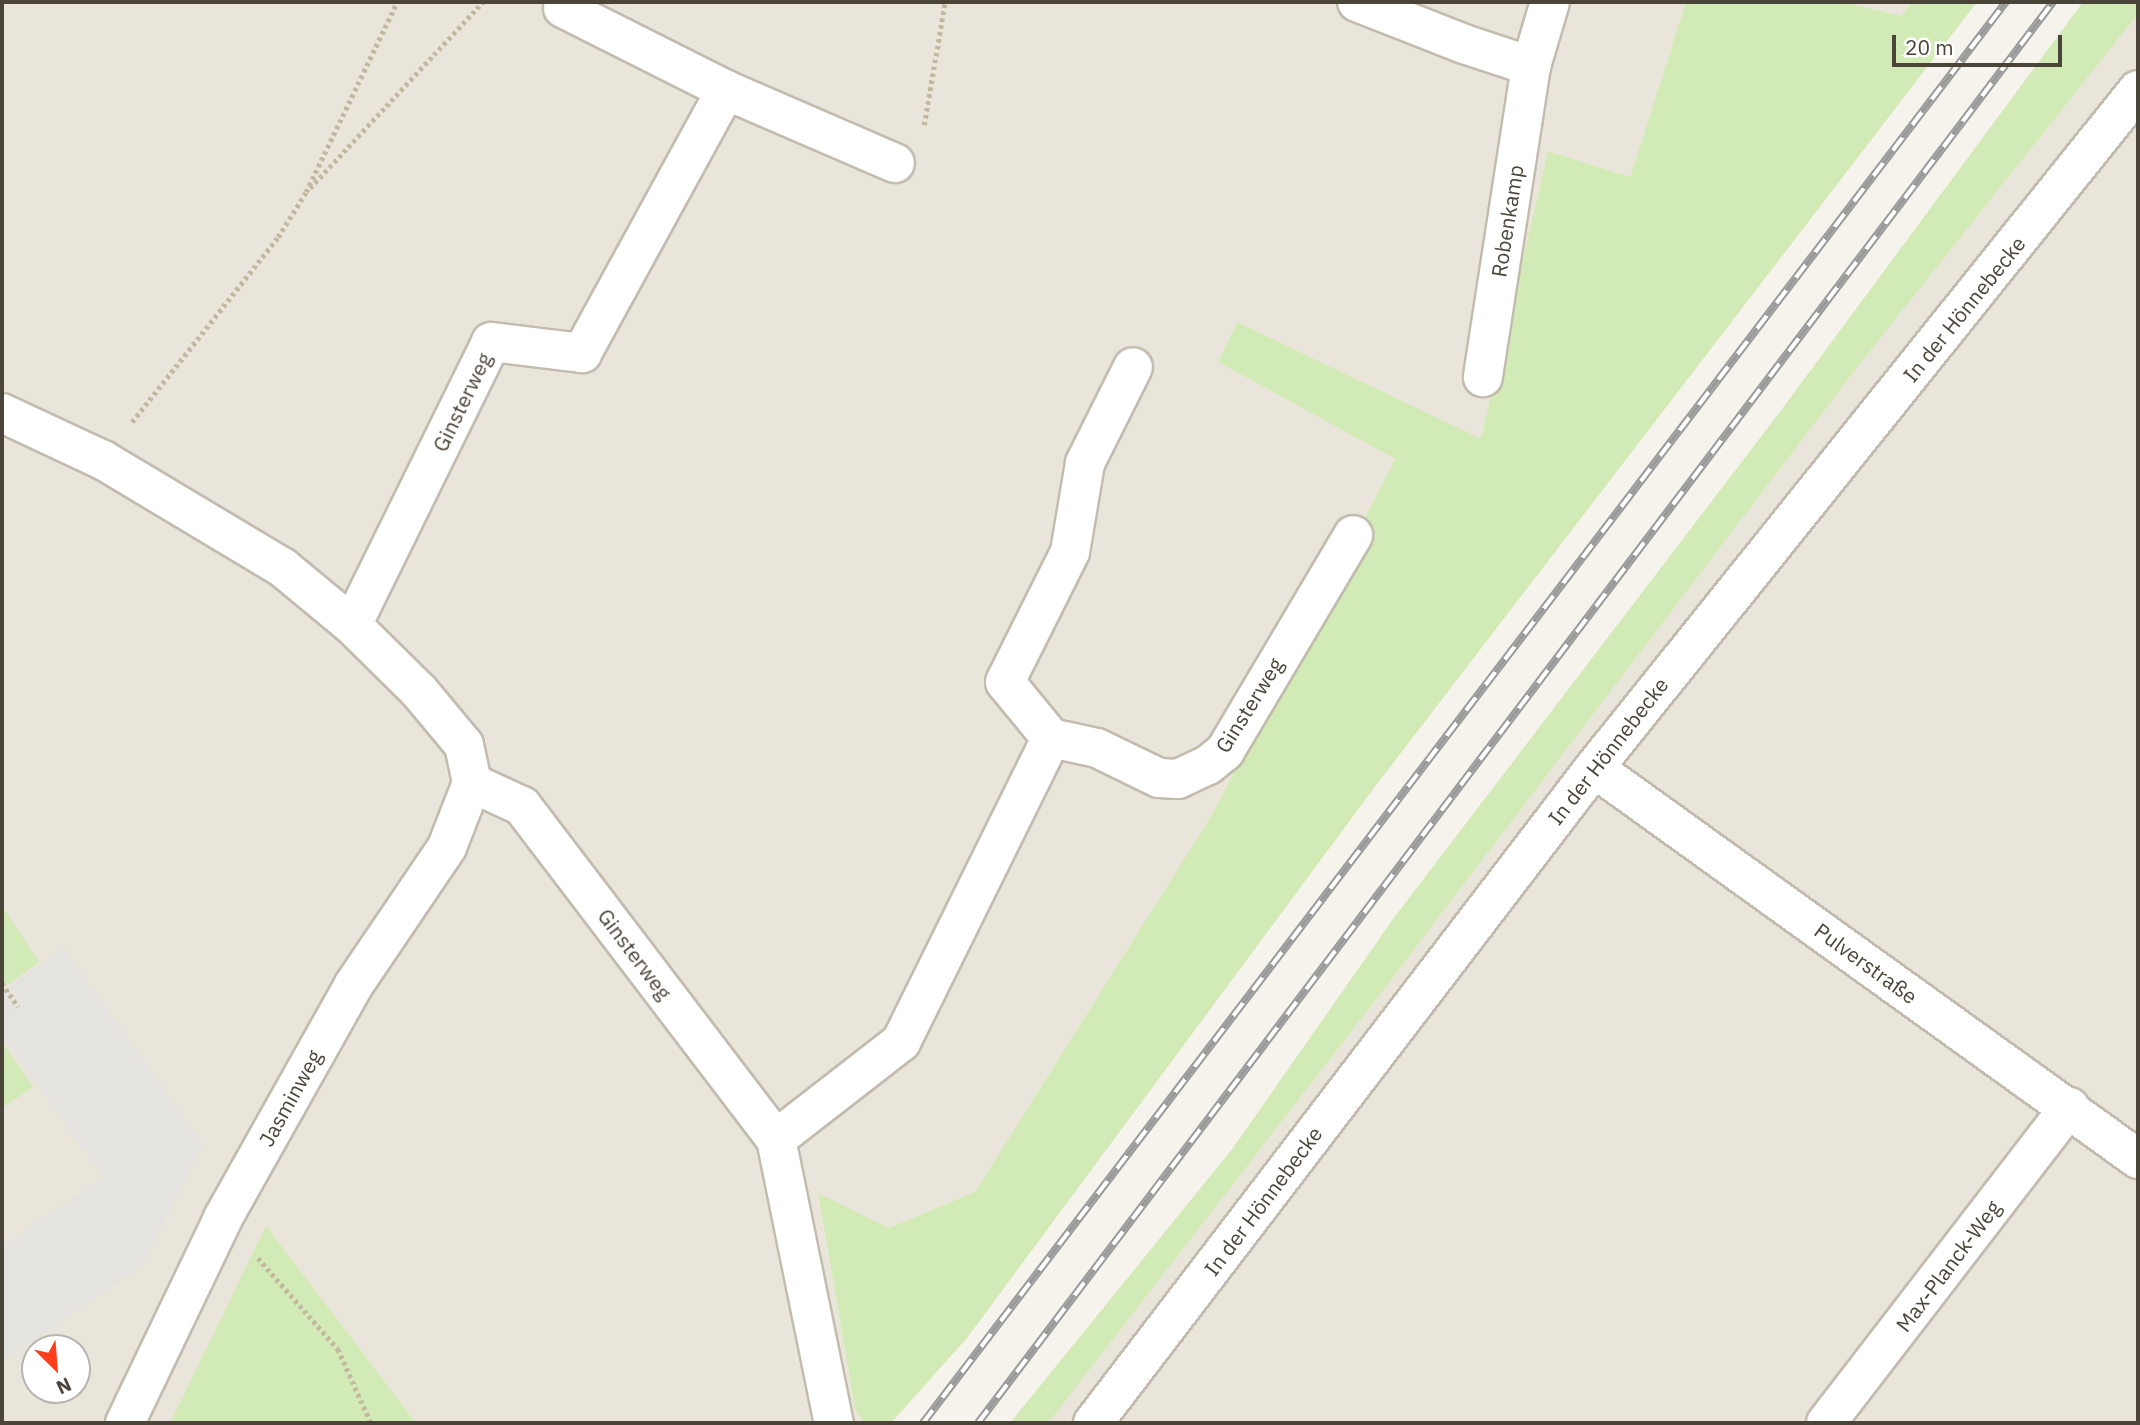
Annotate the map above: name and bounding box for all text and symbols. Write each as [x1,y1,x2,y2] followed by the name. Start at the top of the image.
[1895,21,2065,65] scale bar
[1905,33,1954,61] text: 20 m
[1486,163,1528,279] street label: Robenkamp
[1898,231,2030,387] street label: In der Hönnebecke
[427,348,497,456] street label: Ginsterweg
[1210,653,1288,757] street label: Ginsterweg
[1543,672,1673,830] street label: In der Hönnebecke
[593,904,677,1004] street label: Ginsterweg
[1810,917,1922,1009] street label: Pulverstraße
[253,1045,327,1151] street label: Jasminweg
[1199,1121,1327,1281] street label: In der Hönnebecke
[1890,1195,2006,1337] street label: Max-Planck-Weg
[21,1334,91,1404] north arrow
[53,1372,75,1400] text: N

